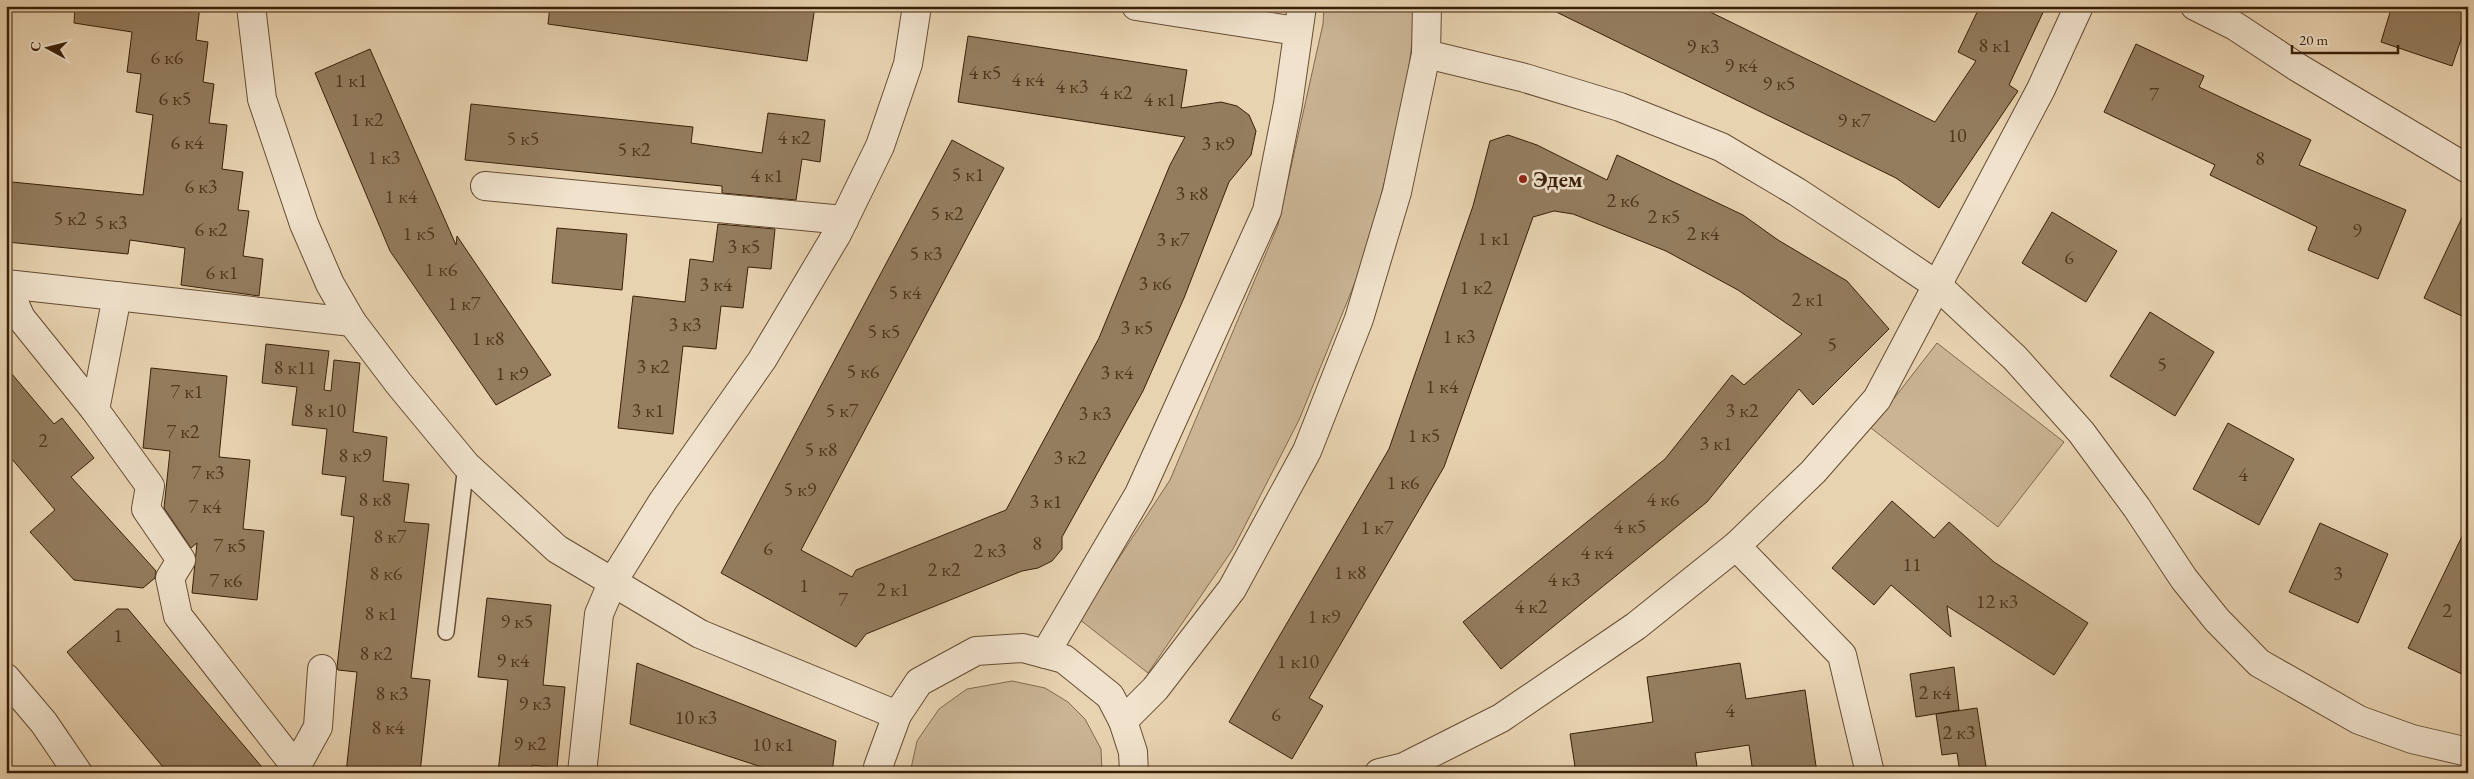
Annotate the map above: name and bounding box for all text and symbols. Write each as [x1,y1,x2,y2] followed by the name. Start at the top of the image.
[22,22,72,72] north arrow
[2292,22,2398,54] scale bar
[2299,30,2328,49] text: 20 m
[1979,32,2011,58] house number: 8 к1
[1687,33,1719,59] house number: 9 к3
[26,40,45,52] text: С
[151,44,184,70] house number: 6 к6
[1725,52,1758,78] house number: 9 к4
[969,59,1001,85] house number: 4 к5
[1012,66,1045,92] house number: 4 к4
[335,67,367,93] house number: 1 к1
[1763,70,1795,96] house number: 9 к5
[1056,73,1088,99] house number: 4 к3
[1100,79,1133,105] house number: 4 к2
[2149,81,2159,107] house number: 7
[159,85,191,111] house number: 6 к5
[1144,86,1176,112] house number: 4 к1
[351,106,384,132] house number: 1 к2
[1838,107,1871,133] house number: 9 к7
[1947,122,1967,148] house number: 10
[778,124,811,150] house number: 4 к2
[507,125,539,151] house number: 5 к5
[171,129,204,155] house number: 6 к4
[1202,130,1235,156] house number: 3 к9
[618,136,651,162] house number: 5 к2
[368,144,400,170] house number: 1 к3
[2255,145,2265,171] house number: 8
[952,161,984,187] house number: 5 к1
[751,162,783,188] house number: 4 к1
[1533,165,1583,194] place label: Эдем
[185,173,217,199] house number: 6 к3
[1517,173,1529,185] marker: Эдем
[1176,180,1208,206] house number: 3 к8
[385,183,418,209] house number: 1 к4
[1607,187,1640,213] house number: 2 к6
[931,200,964,226] house number: 5 к2
[1648,203,1680,229] house number: 2 к5
[54,205,87,231] house number: 5 к2
[95,209,127,235] house number: 5 к3
[195,216,228,242] house number: 6 к2
[2352,217,2362,243] house number: 9
[403,220,435,246] house number: 1 к5
[1687,220,1720,246] house number: 2 к4
[1478,225,1510,251] house number: 1 к1
[1157,226,1190,252] house number: 3 к7
[728,233,760,259] house number: 3 к5
[910,240,942,266] house number: 5 к3
[2064,244,2074,270] house number: 6
[425,256,458,282] house number: 1 к6
[206,259,238,285] house number: 6 к1
[1139,270,1172,296] house number: 3 к6
[700,271,733,297] house number: 3 к4
[1460,274,1493,300] house number: 1 к2
[889,279,922,305] house number: 5 к4
[1792,286,1824,312] house number: 2 к1
[448,290,481,316] house number: 1 к7
[669,311,701,337] house number: 3 к3
[1121,314,1153,340] house number: 3 к5
[868,318,900,344] house number: 5 к5
[1443,323,1475,349] house number: 1 к3
[472,325,504,351] house number: 1 к8
[1827,331,1837,357] house number: 5
[2157,351,2167,377] house number: 5
[637,353,670,379] house number: 3 к2
[274,354,316,380] house number: 8 к11
[847,358,880,384] house number: 5 к6
[1101,359,1134,385] house number: 3 к4
[496,360,529,386] house number: 1 к9
[1426,373,1459,399] house number: 1 к4
[171,378,203,404] house number: 7 к1
[304,397,347,423] house number: 8 к10
[632,397,664,423] house number: 3 к1
[826,397,859,423] house number: 5 к7
[1726,397,1759,423] house number: 3 к2
[1079,400,1111,426] house number: 3 к3
[167,418,200,444] house number: 7 к2
[1408,422,1440,448] house number: 1 к5
[38,427,48,453] house number: 2
[1700,430,1732,456] house number: 3 к1
[805,436,837,462] house number: 5 к8
[339,442,372,468] house number: 8 к9
[1054,444,1087,470] house number: 3 к2
[192,459,224,485] house number: 7 к3
[2238,461,2248,487] house number: 4
[1387,469,1420,495] house number: 1 к6
[784,476,817,502] house number: 5 к9
[359,486,391,512] house number: 8 к8
[1647,486,1680,512] house number: 4 к6
[1030,488,1062,514] house number: 3 к1
[189,493,222,519] house number: 7 к4
[1614,513,1646,539] house number: 4 к5
[1361,514,1394,540] house number: 1 к7
[374,523,407,549] house number: 8 к7
[1032,530,1042,556] house number: 8
[214,532,246,558] house number: 7 к5
[763,535,773,561] house number: 6
[974,537,1006,563] house number: 2 к3
[1581,539,1614,565] house number: 4 к4
[1902,551,1922,577] house number: 11
[928,556,961,582] house number: 2 к2
[1334,559,1366,585] house number: 1 к8
[370,560,403,586] house number: 8 к6
[2333,560,2343,586] house number: 3
[1548,566,1580,592] house number: 4 к3
[210,567,243,593] house number: 7 к6
[799,572,809,598] house number: 1
[877,576,909,602] house number: 2 к1
[838,586,848,612] house number: 7
[1976,588,2018,614] house number: 12 к3
[1515,593,1548,619] house number: 4 к2
[2442,597,2452,623] house number: 2
[365,600,397,626] house number: 8 к1
[1308,603,1341,629] house number: 1 к9
[501,608,533,634] house number: 9 к5
[113,622,123,648] house number: 1
[360,640,393,666] house number: 8 к2
[497,647,530,673] house number: 9 к4
[1277,648,1320,674] house number: 1 к10
[1919,679,1952,705] house number: 2 к4
[376,680,408,706] house number: 8 к3
[519,690,551,716] house number: 9 к3
[1725,697,1735,723] house number: 4
[1271,701,1281,727] house number: 6
[675,704,717,730] house number: 10 к3
[372,714,405,740] house number: 8 к4
[1943,719,1975,745] house number: 2 к3
[514,730,547,756] house number: 9 к2
[752,731,794,757] house number: 10 к1

